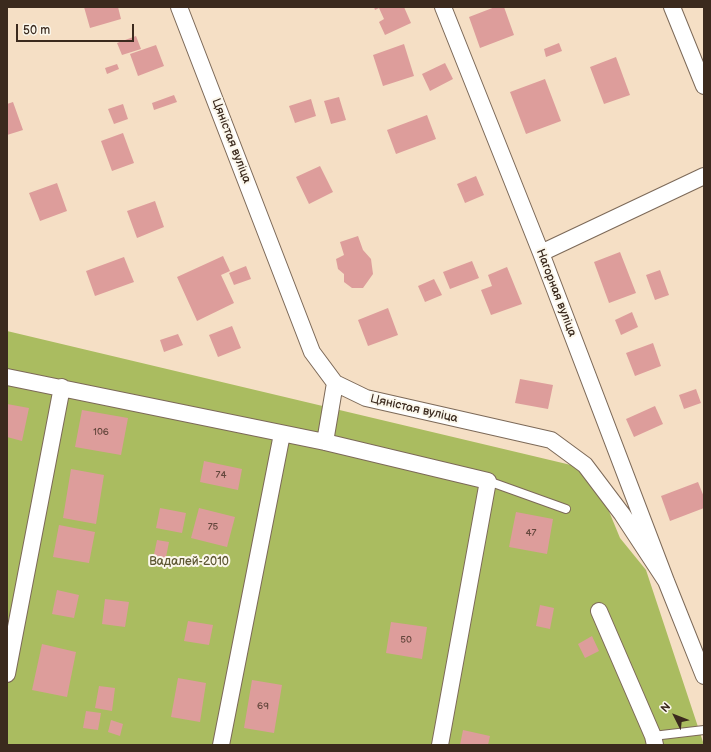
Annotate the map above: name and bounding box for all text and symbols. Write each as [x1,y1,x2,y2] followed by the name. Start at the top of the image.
[18,16,136,42] scale bar
[23,23,50,38] text: 50 m
[208,97,254,185] street label: Цяністая вуліца
[533,247,579,339] street label: Нагорная вуліца
[369,392,459,426] street label: Цяністая вуліца
[93,426,109,438] house number: 106
[215,469,227,481] house number: 74
[208,521,218,533] house number: 75
[525,527,537,539] house number: 47
[149,555,229,569] park label: Вадалей-2010
[400,634,412,646] house number: 50
[655,696,695,736] north arrow
[257,700,269,712] house number: 69
[658,700,673,715] text: N

